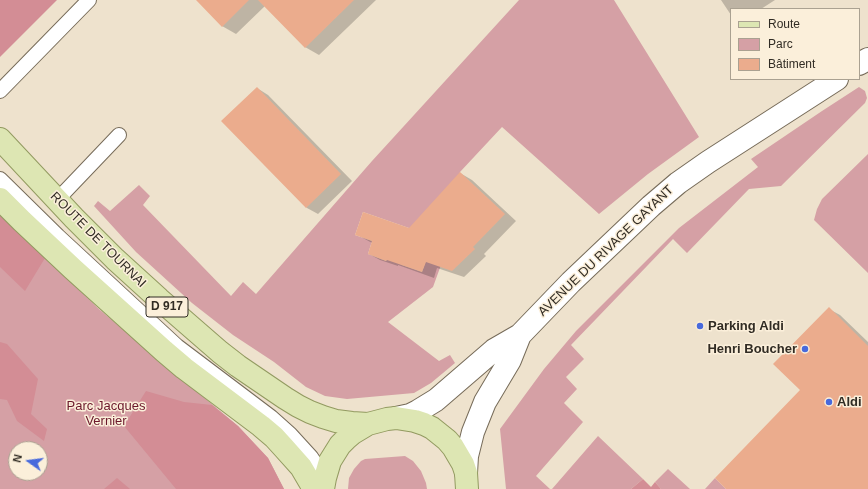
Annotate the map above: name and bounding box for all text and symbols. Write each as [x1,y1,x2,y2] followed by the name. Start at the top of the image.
[730,8,860,80] legend
[768,17,800,31] text: Route
[768,37,793,51] text: Parc
[768,57,815,71] text: Bâtiment
[535,182,677,320] street label: AVENUE DU RIVAGE GAYANT
[47,189,149,291] street label: ROUTE DE TOURNAI
[146,297,188,317] road number: D 917
[708,318,784,334] place label: Parking Aldi
[695,321,705,331] marker: Parking Aldi
[707,341,797,357] place label: Henri Boucher
[800,344,810,354] marker: Henri Boucher
[837,394,862,410] place label: Aldi
[824,397,834,407] marker: Aldi
[67,398,145,429] park label: Parc Jacques Vernier
[8,441,48,481] north arrow
[11,453,24,464] text: N

